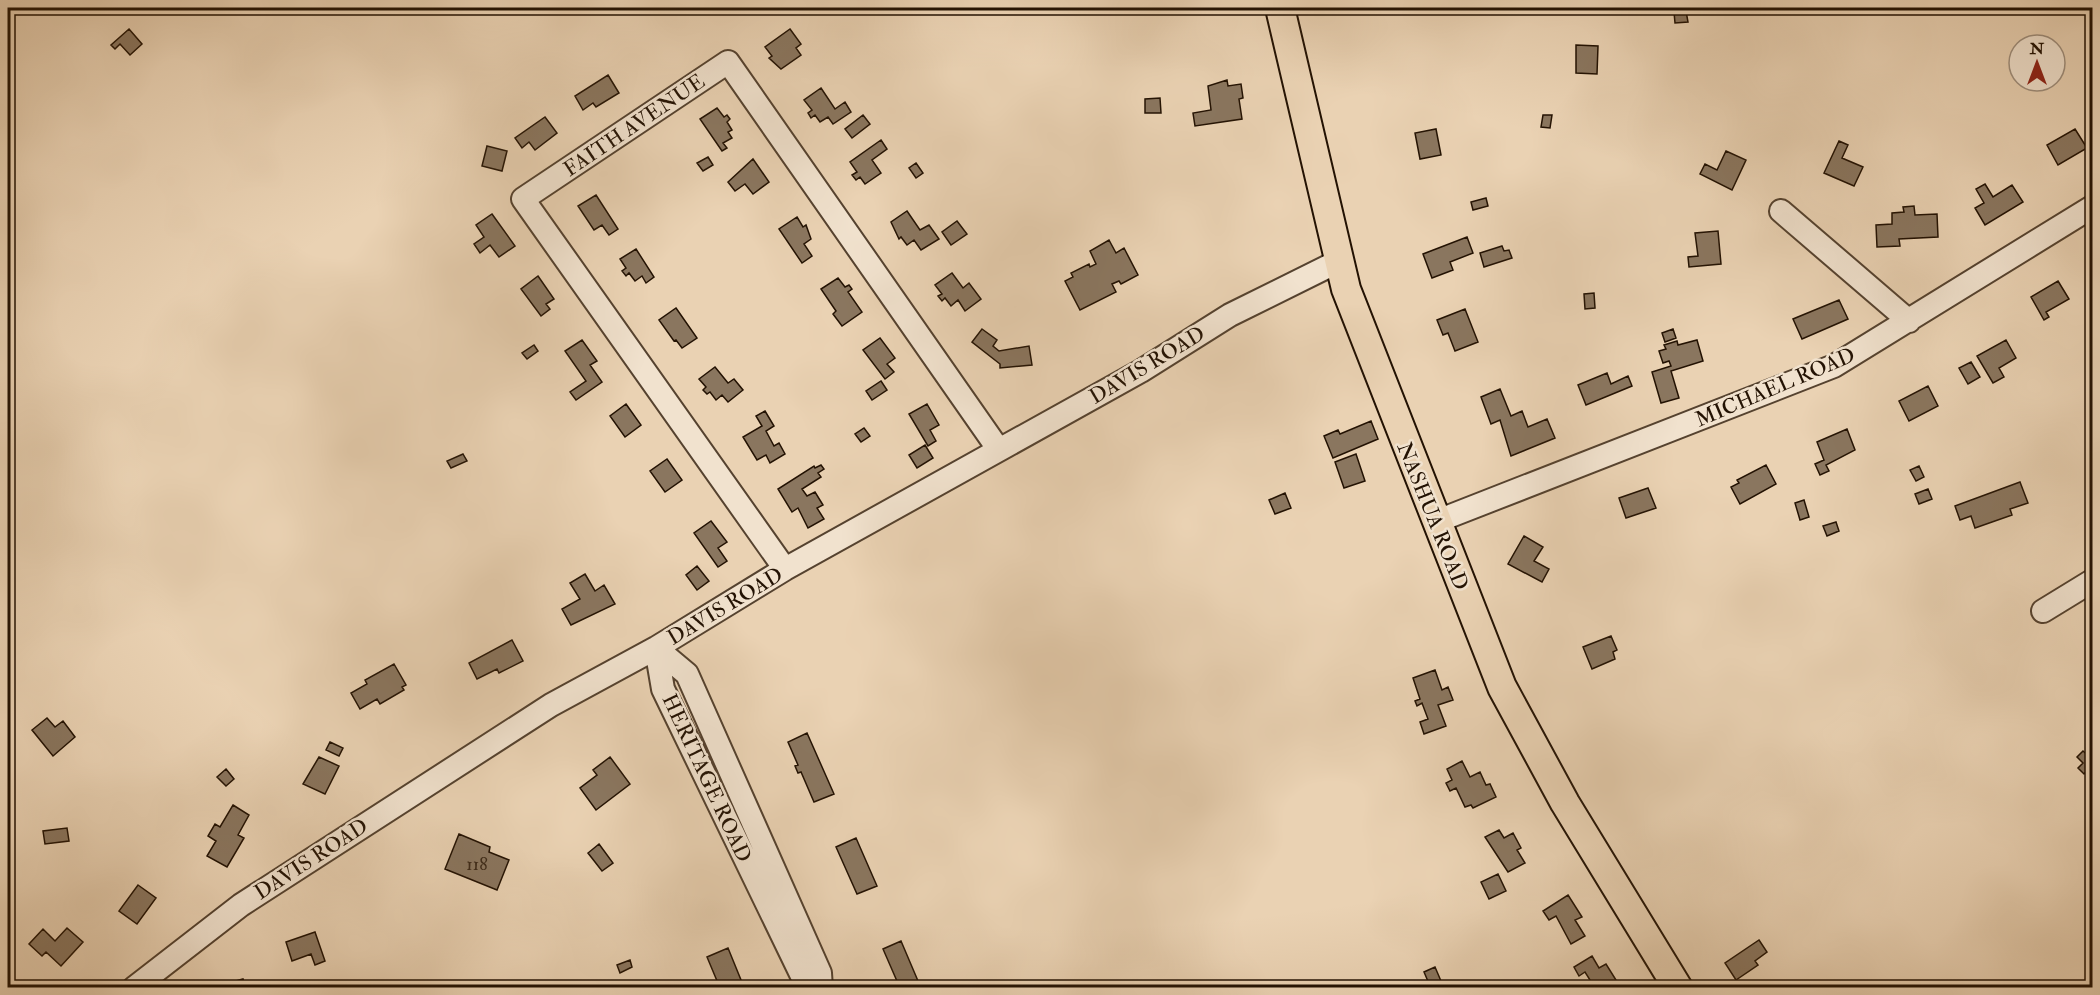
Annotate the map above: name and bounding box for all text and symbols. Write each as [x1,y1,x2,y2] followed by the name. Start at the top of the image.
[2007,33,2067,93] north arrow
[2029,39,2045,59] text: N
[558,68,710,183] street label: FAITH AVENUE
[1085,320,1210,411] street label: DAVIS ROAD
[1691,342,1859,433] street label: MICHAEL ROAD
[1391,438,1475,594] street label: NASHUA ROAD
[663,561,788,652] street label: DAVIS ROAD
[656,690,757,867] street label: HERITAGE ROAD
[249,813,373,906] street label: DAVIS ROAD
[466,853,488,876] house number: 118

